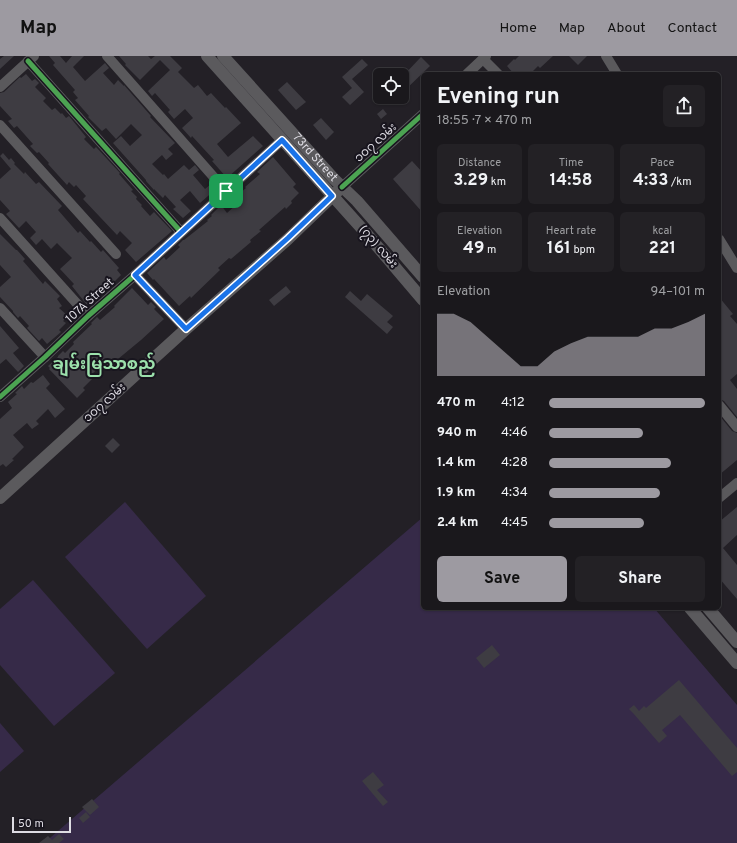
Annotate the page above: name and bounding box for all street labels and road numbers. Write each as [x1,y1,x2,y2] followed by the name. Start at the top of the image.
[350,118,401,167] street label: ၁၀၇ လမ်း
[289,130,341,185] street label: 73rd Street
[354,221,403,273] street label: (၇၃) လမ်း
[62,275,118,327] street label: 107A Street
[79,378,130,427] street label: ၁၀၇ လမ်း

